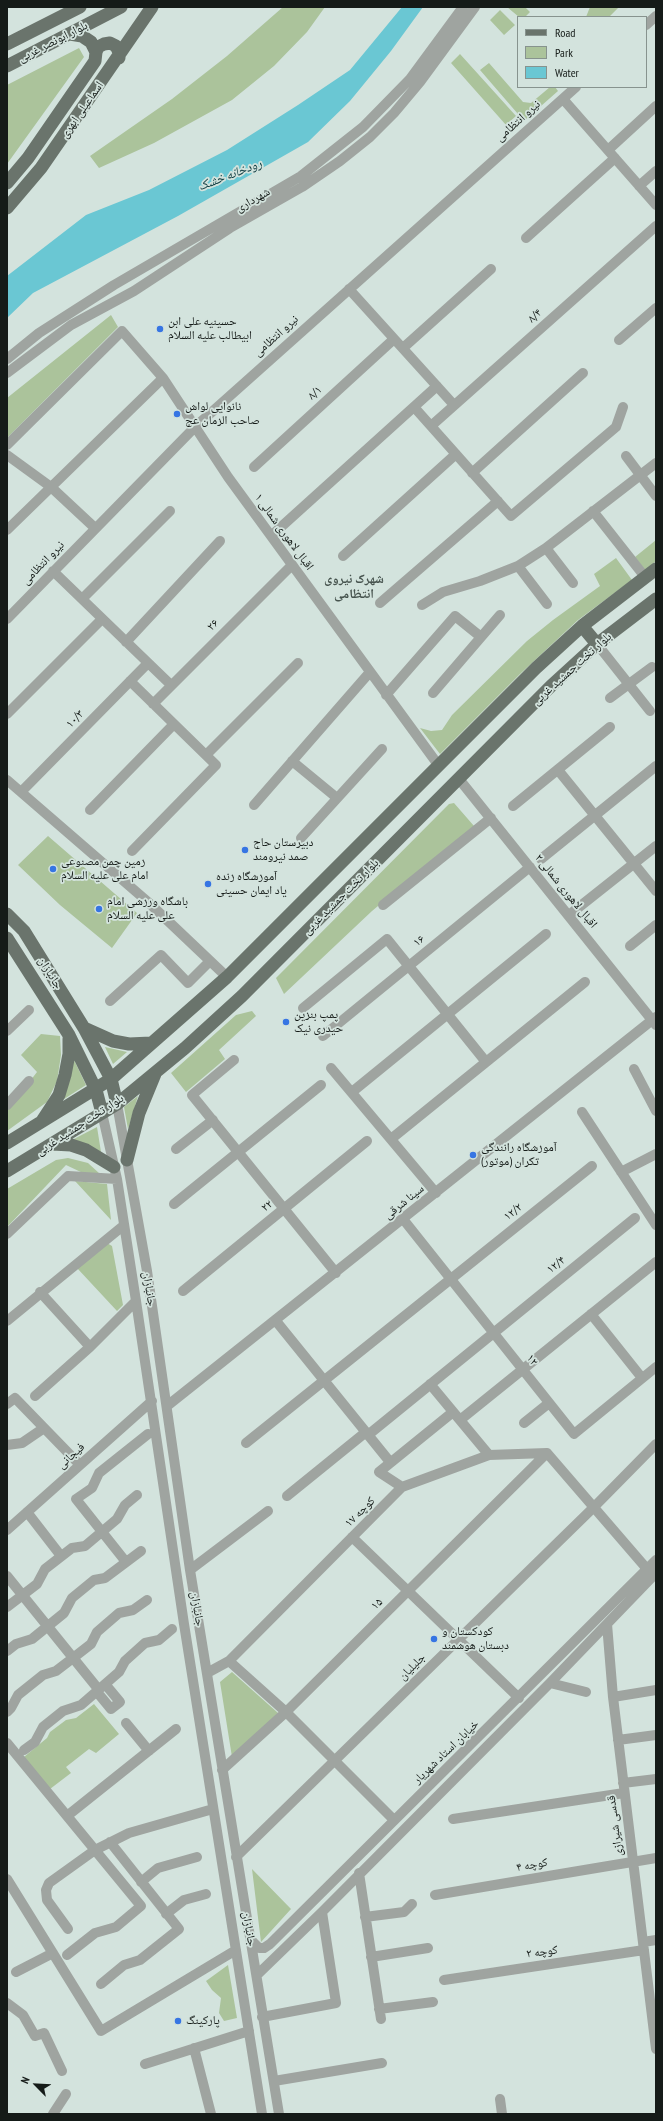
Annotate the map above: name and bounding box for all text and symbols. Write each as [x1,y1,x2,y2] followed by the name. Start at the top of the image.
[517,16,647,88] legend
[16,18,90,66] street label: بلوار ابونصر غربی
[555,25,575,40] text: Road
[555,45,573,60] text: Park
[555,65,579,80] text: Water
[57,79,107,141] street label: اسماعیلی ابهری
[493,97,543,145] street label: نیرو انتظامی
[196,156,264,194] water label: رودخانه خشک
[233,184,273,216] street label: شهرداری
[525,306,545,326] street label: ۸/۴
[251,312,301,360] street label: نیرو انتظامی
[168,315,252,343] place label: حسینیه علی ابن ابیطالب علیه السلام
[155,324,165,334] marker: حسینیه علی ابن ابیطالب علیه السلام
[305,383,325,403] street label: ۸/۱
[185,400,260,428] place label: نانوایی لواش صاحب الزمان عج
[172,409,182,419] marker: نانوایی لواش صاحب الزمان عج
[251,491,317,573] street label: اقبال لاهوری شمالی ۱
[19,538,67,588] street label: نیرو انتظامی
[324,571,384,602] district label: شهرک نیروی انتظامی
[204,616,222,634] street label: ۲۶
[529,630,615,708] street label: بلوار تخت جمشید غربی
[63,707,87,731] street label: ۱۰/۳
[253,836,314,864] place label: دبیرستان حاج صمد نیرومند
[240,845,250,855] marker: دبیرستان حاج صمد نیرومند
[532,851,600,931] street label: اقبال لاهوری شمالی ۲
[61,855,148,883] place label: زمین چمن مصنوعی امام علی علیه السلام
[300,856,382,938] street label: بلوار تخت جمشید غربی
[48,864,58,874] marker: زمین چمن مصنوعی امام علی علیه السلام
[216,870,287,898] place label: آموزشگاه زنده یاد ایمان حسینی
[203,879,213,889] marker: آموزشگاه زنده یاد ایمان حسینی
[107,895,188,923] place label: باشگاه ورزشی امام علی علیه السلام
[94,904,104,914] marker: باشگاه ورزشی امام علی علیه السلام
[410,932,428,950] street label: ۱۶
[35,954,65,992] street label: جانبازان
[294,1008,343,1036] place label: پمپ بنزین حیدری نیک
[281,1017,291,1027] marker: پمپ بنزین حیدری نیک
[33,1091,127,1159] street label: بلوار تخت جمشید غربی
[481,1141,557,1169] place label: آموزشگاه رانندگی تکران (موتور)
[468,1150,478,1160] marker: آموزشگاه رانندگی تکران (موتور)
[381,1182,427,1222] street label: سینا شرقی
[258,1197,276,1215] street label: ۲۲
[501,1200,525,1224] street label: ۱۲/۲
[544,1253,568,1277] street label: ۱۲/۴
[139,1271,159,1307] street label: جانبازان
[523,1351,541,1369] street label: ۱۲
[54,1440,88,1472] street label: فیجانی
[342,1494,378,1530] street label: کوچه ۱۷
[187,1591,207,1627] street label: جانبازان
[368,1595,386,1613] street label: ۱۵
[442,1625,509,1653] place label: کودکستان و دبستان هوشمند
[429,1634,439,1644] marker: کودکستان و دبستان هوشمند
[396,1651,428,1683] street label: جلیلیان
[410,1717,482,1787] street label: خیابان استاد شهریار
[604,1795,626,1857] street label: قدسی شیرازی
[515,1855,549,1875] street label: کوچه ۴
[239,1911,259,1947] street label: جانبازان
[525,1943,559,1961] street label: کوچه ۲
[186,2014,220,2028] place label: پارکینگ
[173,2016,183,2026] marker: پارکینگ
[16,2065,56,2105] north arrow
[17,2075,33,2086] text: N

